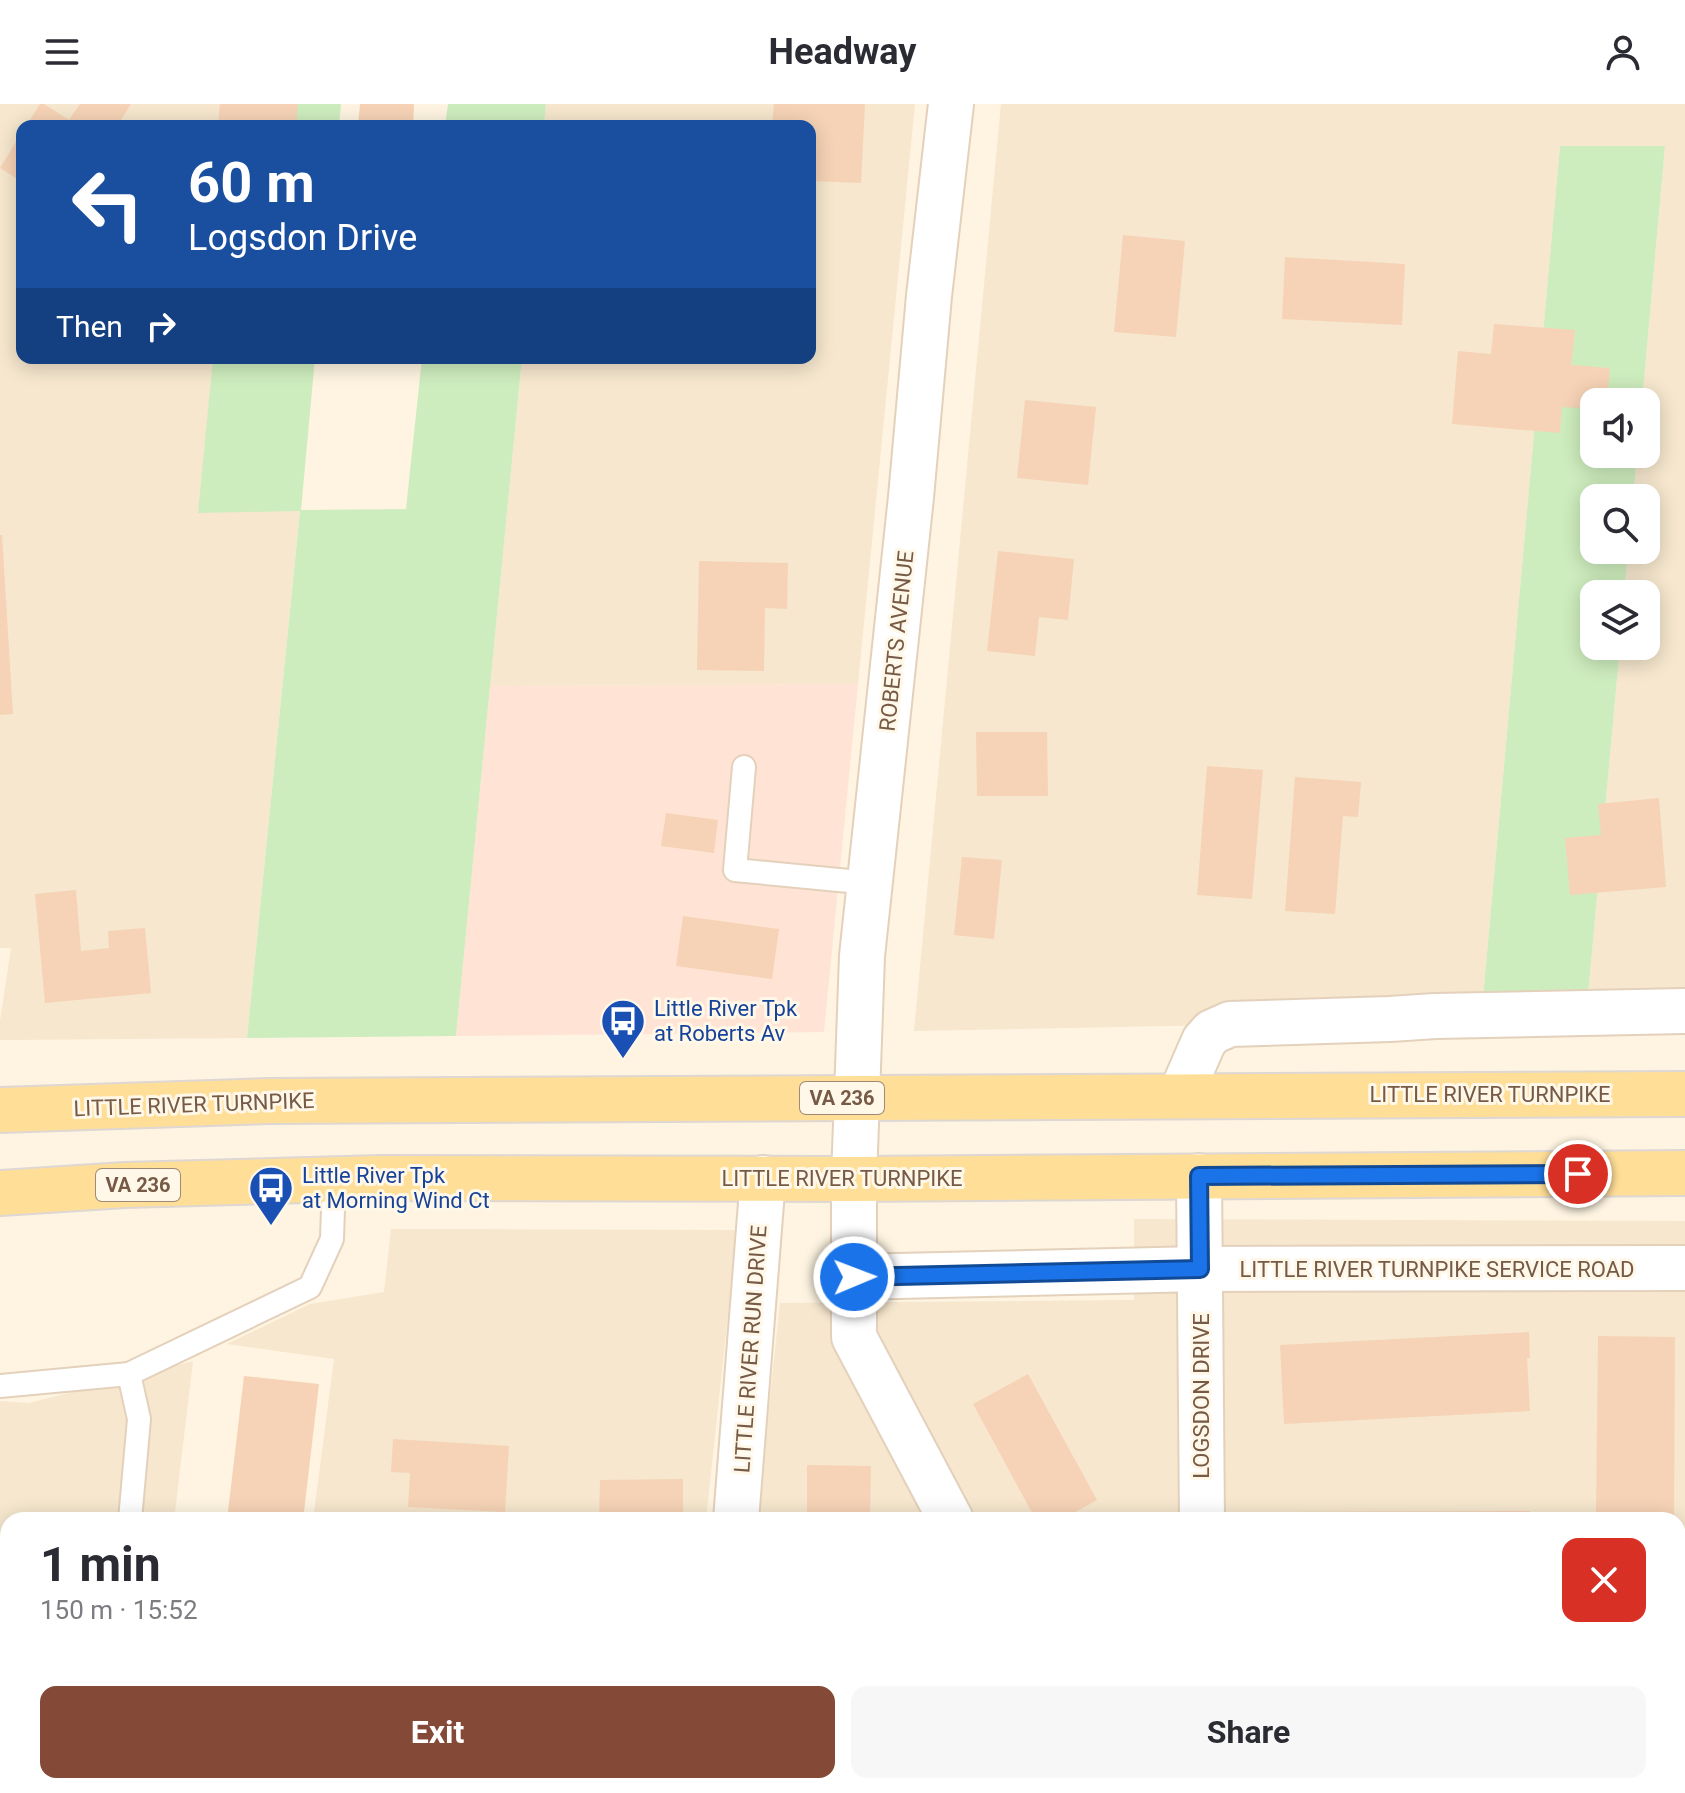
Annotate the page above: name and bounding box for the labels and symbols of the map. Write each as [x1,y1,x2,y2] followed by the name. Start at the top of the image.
[875,550,918,733] street label: ROBERTS AVENUE
[654,996,798,1046] place label: Little River Tpk at Roberts Av
[599,997,647,1060] bus stop icon: Little River Tpk at Roberts Av
[800,1082,884,1114] road number: VA 236
[1369,1082,1611,1107] street label: LITTLE RIVER TURNPIKE
[73,1088,315,1121] street label: LITTLE RIVER TURNPIKE
[1544,1140,1612,1208] pin
[302,1163,490,1213] place label: Little River Tpk at Morning Wind Ct
[247,1164,295,1227] bus stop icon: Little River Tpk at Morning Wind Ct
[721,1166,963,1191] street label: LITTLE RIVER TURNPIKE
[96,1169,180,1201] road number: VA 236
[729,1224,772,1474] street label: LITTLE RIVER RUN DRIVE
[812,1235,896,1319] position arrow
[1239,1257,1635,1282] street label: LITTLE RIVER TURNPIKE SERVICE ROAD
[1189,1313,1214,1479] street label: LOGSDON DRIVE

